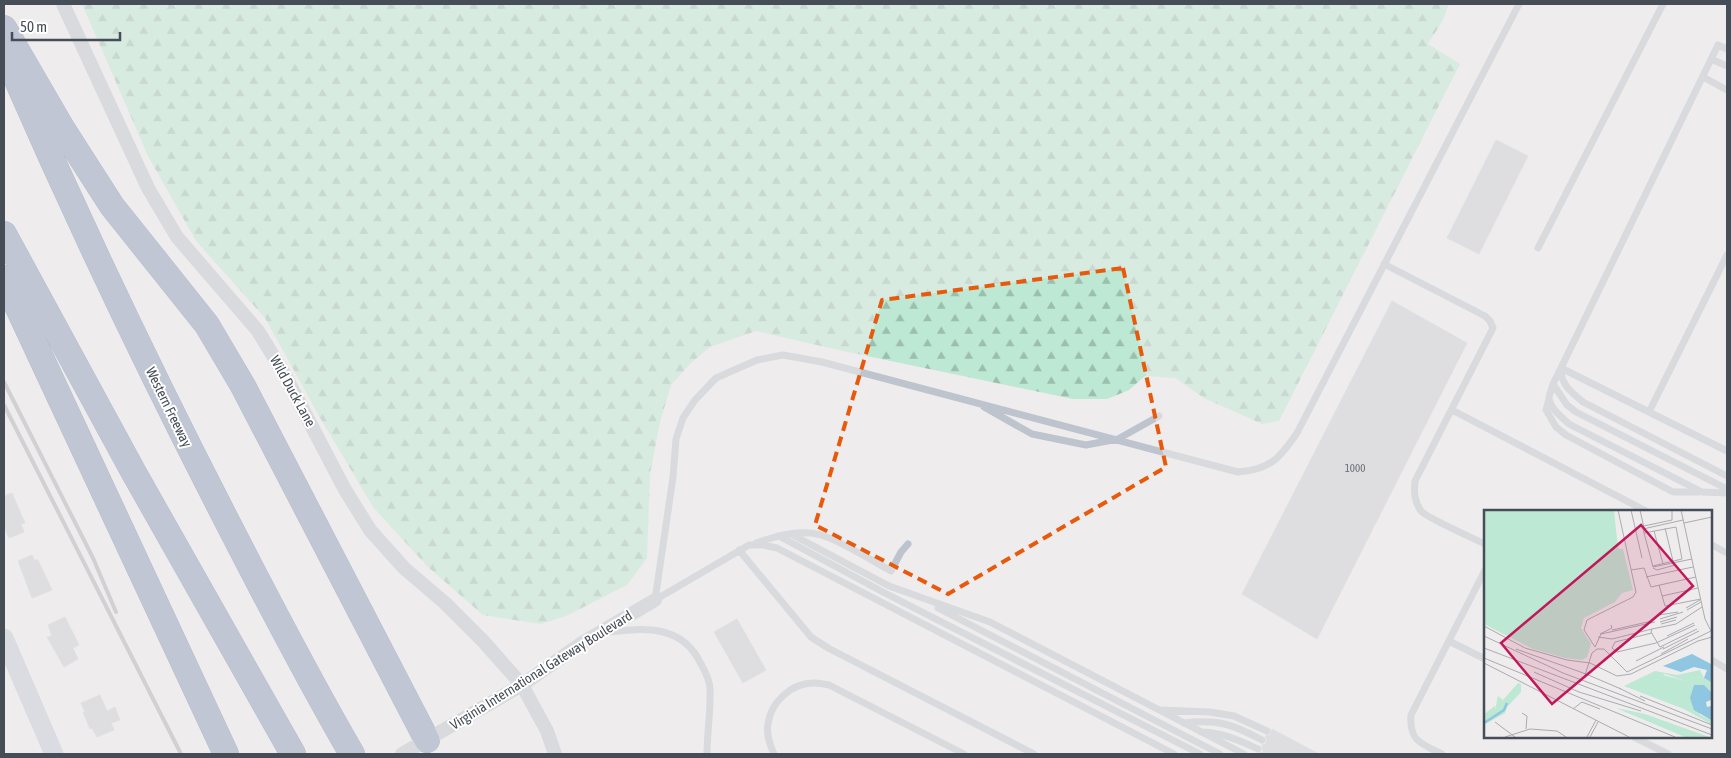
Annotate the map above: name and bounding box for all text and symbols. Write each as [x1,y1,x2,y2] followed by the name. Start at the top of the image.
[12,10,120,42] scale bar
[20,18,47,35] text: 50 m
[267,353,319,429] street label: Wild Duck Lane
[143,365,195,450] street label: Western Freeway
[1345,462,1365,474] house number: 1000
[1484,510,1711,738] inset map
[447,607,635,733] street label: Virginia International Gateway Boulevard

